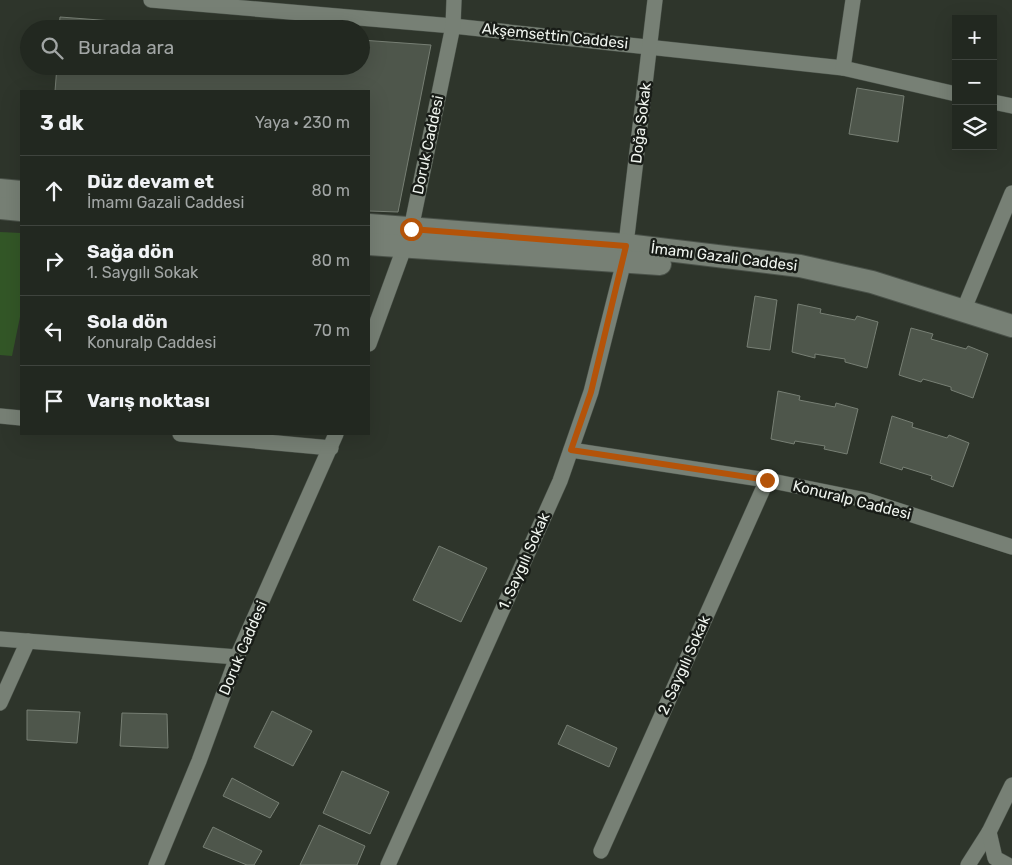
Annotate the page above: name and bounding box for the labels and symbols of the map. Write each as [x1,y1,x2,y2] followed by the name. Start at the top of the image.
[481,19,629,53] street label: Akşemsettin Caddesi
[627,81,655,164] street label: Doğa Sokak
[409,94,447,196] street label: Doruk Caddesi
[400,218,423,241] route start
[650,239,798,275] street label: İmamı Gazali Caddesi
[756,469,779,492] route end
[791,477,913,523] street label: Konuralp Caddesi
[495,509,554,612] street label: 1. Saygılı Sokak
[215,598,271,698] street label: Doruk Caddesi
[654,612,714,717] street label: 2. Saygılı Sokak

